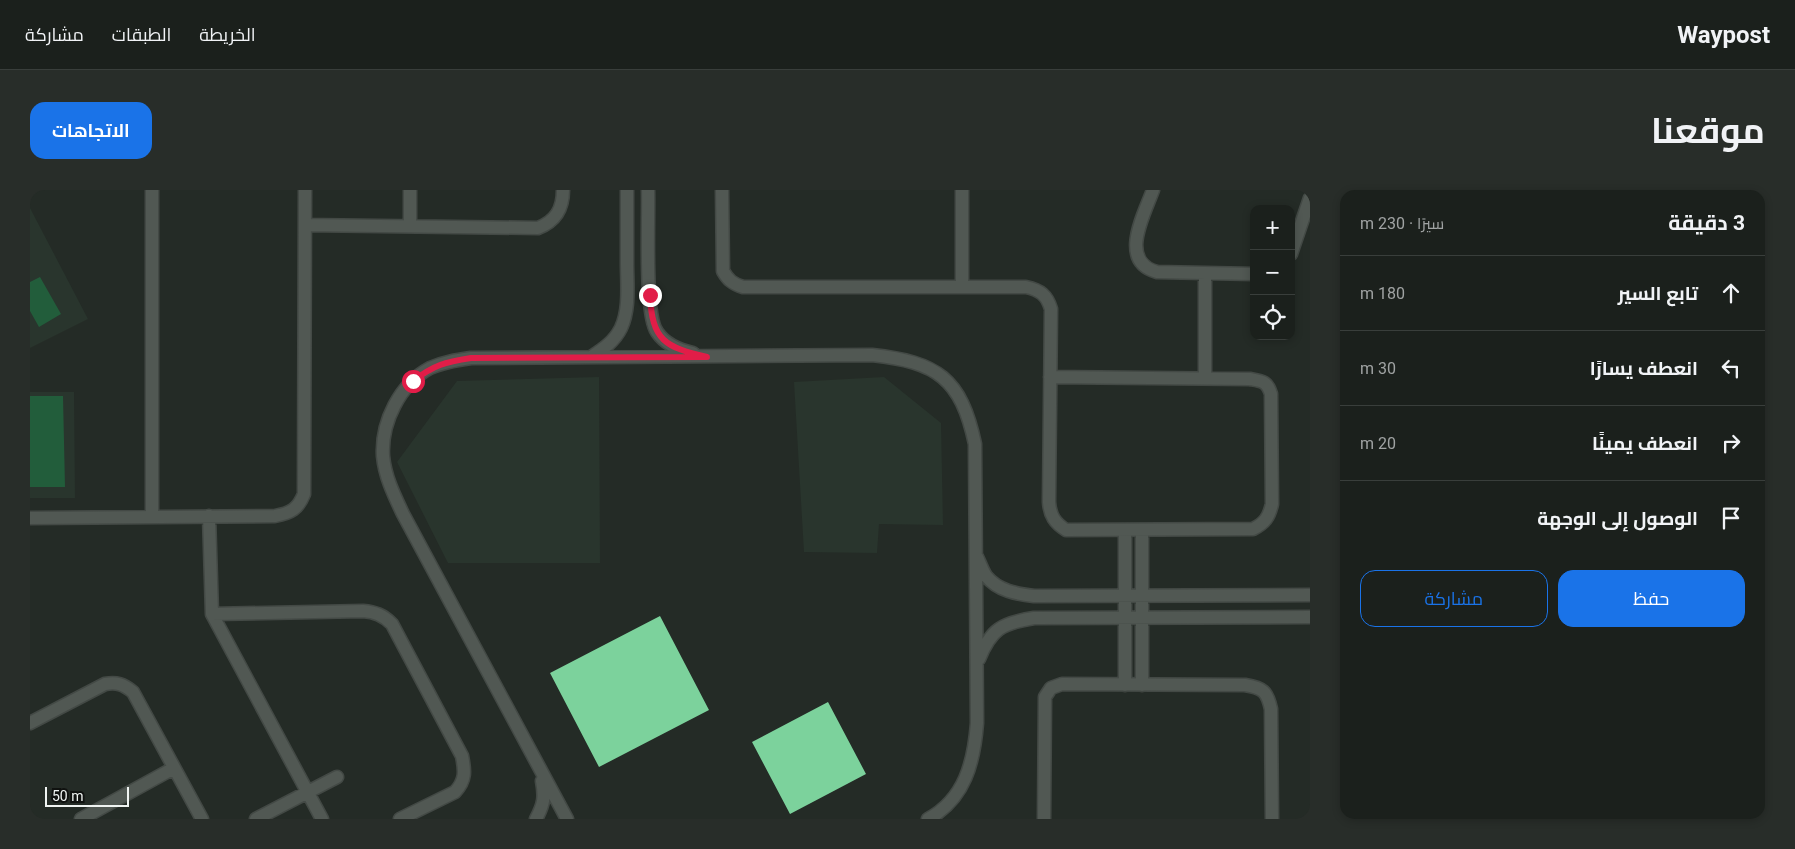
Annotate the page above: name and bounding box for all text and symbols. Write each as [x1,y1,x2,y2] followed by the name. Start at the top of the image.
[1677,21,1770,49] text: Waypost
[25,24,84,45] text: مشاركة
[112,24,171,45] text: الطبقات
[199,24,256,45] text: الخريطة
[30,102,152,159] button: الاتجاهات
[1651,111,1765,152] text: موقعنا
[1250,205,1295,340] map controls
[1250,205,1295,250] button: +
[1668,211,1745,235] text: 3 دقيقة
[1360,214,1444,233] text: سيرًا · 230 m
[1250,250,1295,295] button: −
[1717,279,1745,307] icon: ahead
[1618,282,1698,305] text: تابع السير
[639,284,662,307] route end
[1360,284,1405,303] text: 180 m
[1250,295,1295,340] button: locate
[1717,354,1745,382] icon: left
[1590,357,1698,380] text: انعطف يسارًا
[1360,359,1396,378] text: 30 m
[402,370,425,393] route start
[1717,429,1745,457] icon: right
[1592,432,1698,455] text: انعطف يمينًا
[1360,434,1396,453] text: 20 m
[1717,504,1745,532] icon: arrive
[1537,507,1698,530] text: الوصول إلى الوجهة
[1360,570,1548,627] button: مشاركة
[1558,570,1745,627] button: حفظ
[45,784,129,807] scale bar
[52,788,84,804] text: 50 m

